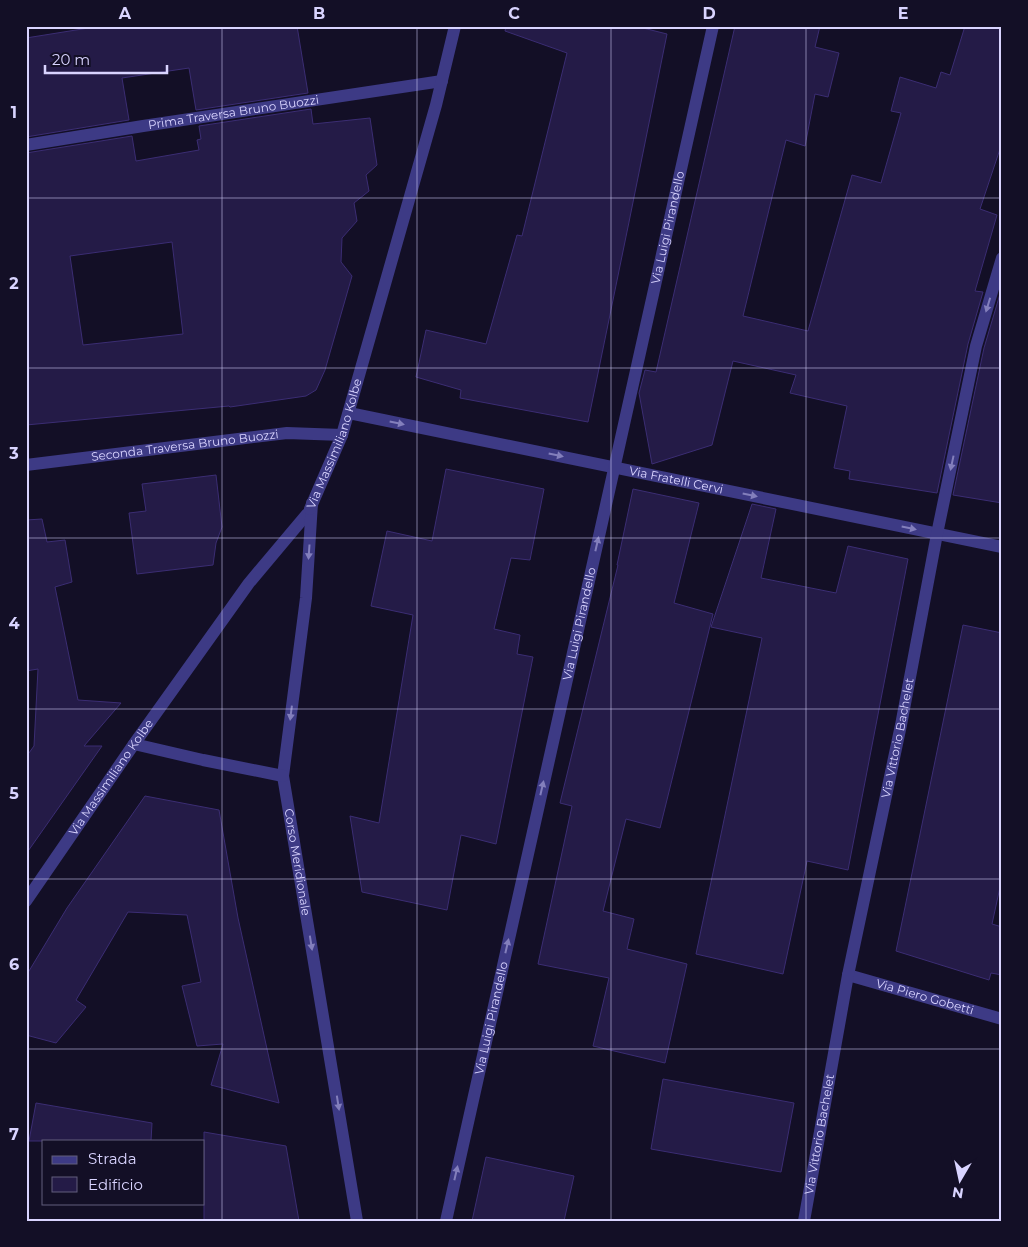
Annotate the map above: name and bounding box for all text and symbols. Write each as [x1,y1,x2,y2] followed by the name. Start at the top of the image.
[118,4,132,23] text: A
[313,4,325,23] text: B
[508,4,520,23] text: C
[702,4,716,23] text: D
[898,4,908,23] text: E
[45,42,168,74] scale bar
[52,50,90,69] text: 20 m
[147,92,320,132] street label: Prima Traversa Bruno Buozzi
[11,103,17,122] text: 1
[648,169,687,285] street label: Via Luigi Pirandello
[9,274,19,293] text: 2
[984,297,992,312] one-way arrow
[303,377,365,511] street label: Via Massimiliano Kolbe
[389,419,405,427] one-way arrow
[90,426,279,464] street label: Seconda Traversa Bruno Buozzi
[8,444,19,463] text: 3
[549,452,565,460] one-way arrow
[947,455,955,471] one-way arrow
[628,463,725,497] street label: Via Fratelli Cervi
[742,492,758,500] one-way arrow
[901,525,917,533] one-way arrow
[593,536,601,551] one-way arrow
[305,544,313,560] one-way arrow
[559,566,599,682] street label: Via Luigi Pirandello
[8,614,20,633] text: 4
[878,677,917,799] street label: Via Vittorio Bachelet
[287,705,295,721] one-way arrow
[65,716,156,838] street label: Via Massimiliano Kolbe
[539,779,547,795] one-way arrow
[9,784,19,803] text: 5
[282,807,314,917] street label: Corso Meridionale
[307,935,315,951] one-way arrow
[503,939,511,954] one-way arrow
[9,955,19,974] text: 6
[471,960,511,1076] street label: Via Luigi Pirandello
[874,975,976,1018] street label: Via Piero Gobetti
[801,1073,837,1196] street label: Via Vittorio Bachelet
[334,1095,342,1111] one-way arrow
[9,1125,19,1144] text: 7
[42,1140,205,1204] legend
[88,1149,137,1168] text: Strada
[936,1154,986,1204] north arrow
[452,1166,460,1181] one-way arrow
[88,1175,143,1194] text: Edificio
[951,1183,965,1203] text: N

